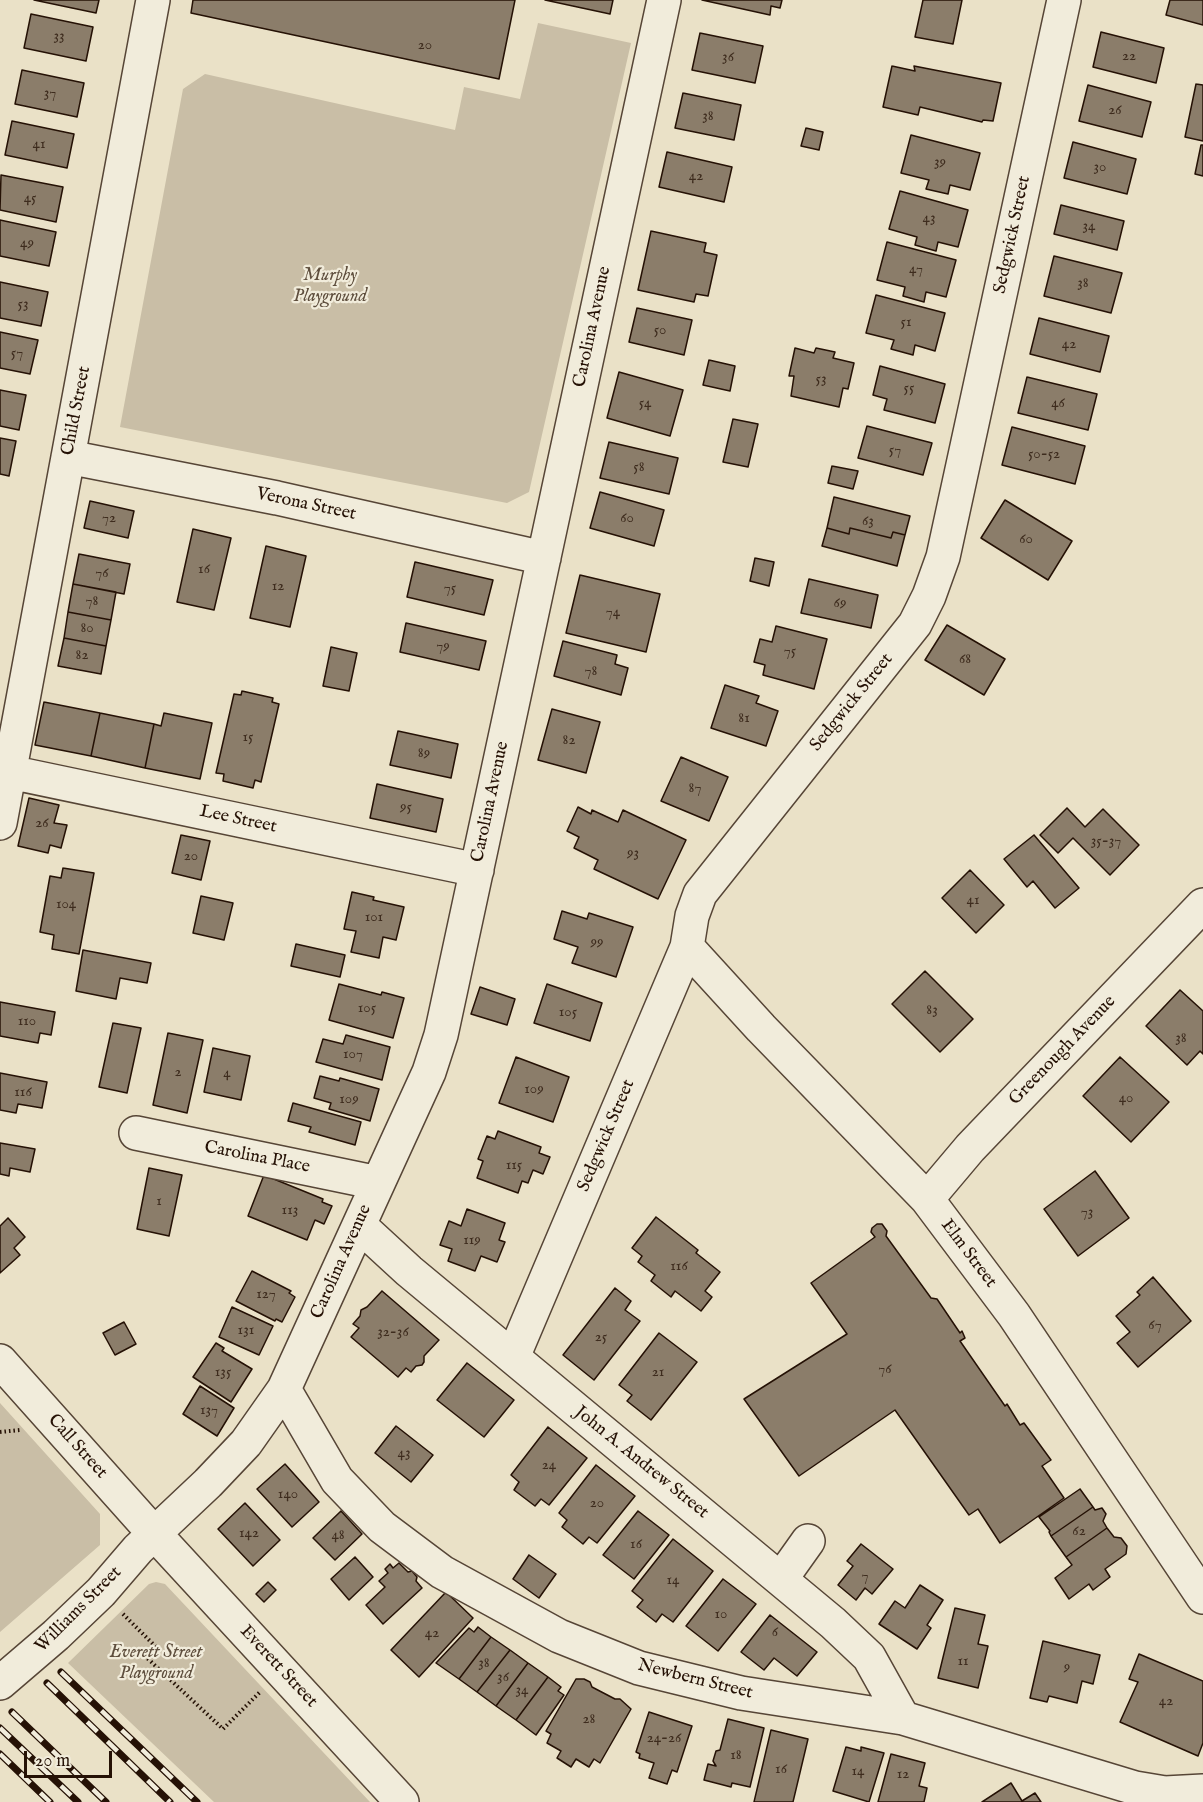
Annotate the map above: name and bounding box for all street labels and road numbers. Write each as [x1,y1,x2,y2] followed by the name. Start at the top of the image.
[990,174,1036,296] street label: Sedgwick Street
[570,265,616,389] street label: Carolina Avenue
[58,365,96,457] street label: Child Street
[254,484,358,526] street label: Verona Street
[806,650,898,756] street label: Sedgwick Street
[468,740,514,864] street label: Carolina Avenue
[198,801,278,839] street label: Lee Street
[1005,992,1121,1110] street label: Greenough Avenue
[574,1077,640,1195] street label: Sedgwick Street
[202,1137,312,1179] street label: Carolina Place
[307,1201,377,1323] street label: Carolina Avenue
[935,1216,1001,1292] street label: Elm Street
[569,1402,713,1524] street label: John A. Andrew Street
[42,1410,112,1484] street label: Call Street
[31,1562,127,1658] street label: Williams Street
[235,1621,321,1713] street label: Everett Street
[635,1655,755,1705] street label: Newbern Street

